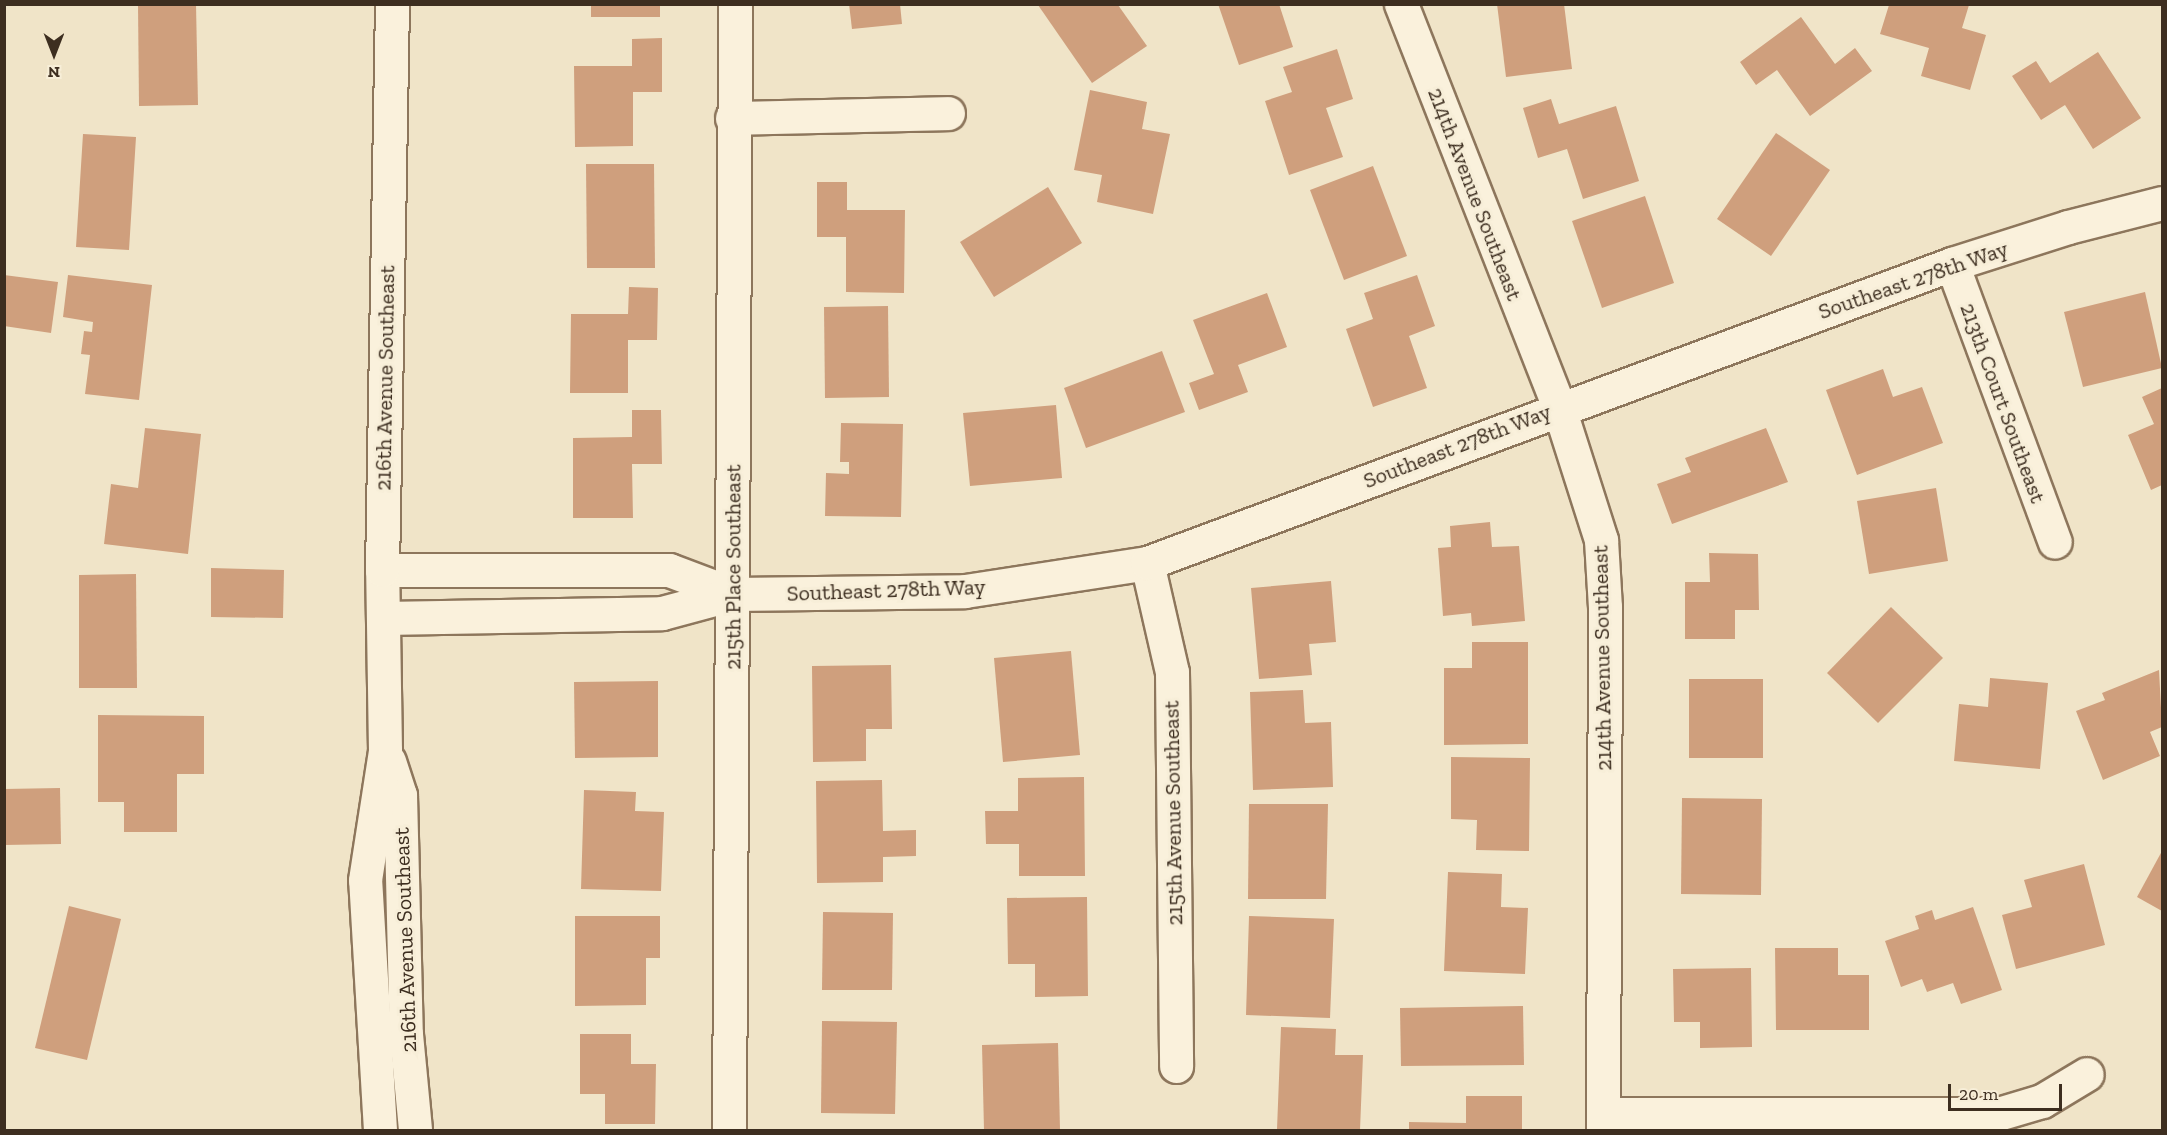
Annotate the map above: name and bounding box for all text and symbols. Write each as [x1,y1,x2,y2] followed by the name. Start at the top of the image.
[24,24,84,84] north arrow
[48,63,60,82] text: N
[1422,84,1528,304] street label: 214th Avenue Southeast
[1814,235,2012,325] street label: Southeast 278th Way
[370,265,400,491] street label: 216th Avenue Southeast
[1955,299,2051,507] street label: 213th Court Southeast
[1359,398,1555,494] street label: Southeast 278th Way
[720,464,746,670] street label: 215th Place Southeast
[1587,545,1617,771] street label: 214th Avenue Southeast
[786,573,986,607] street label: Southeast 278th Way
[1158,700,1188,926] street label: 215th Avenue Southeast
[388,826,422,1054] street label: 216th Avenue Southeast
[1951,1072,2065,1110] scale bar
[1959,1083,1998,1105] text: 20 m

